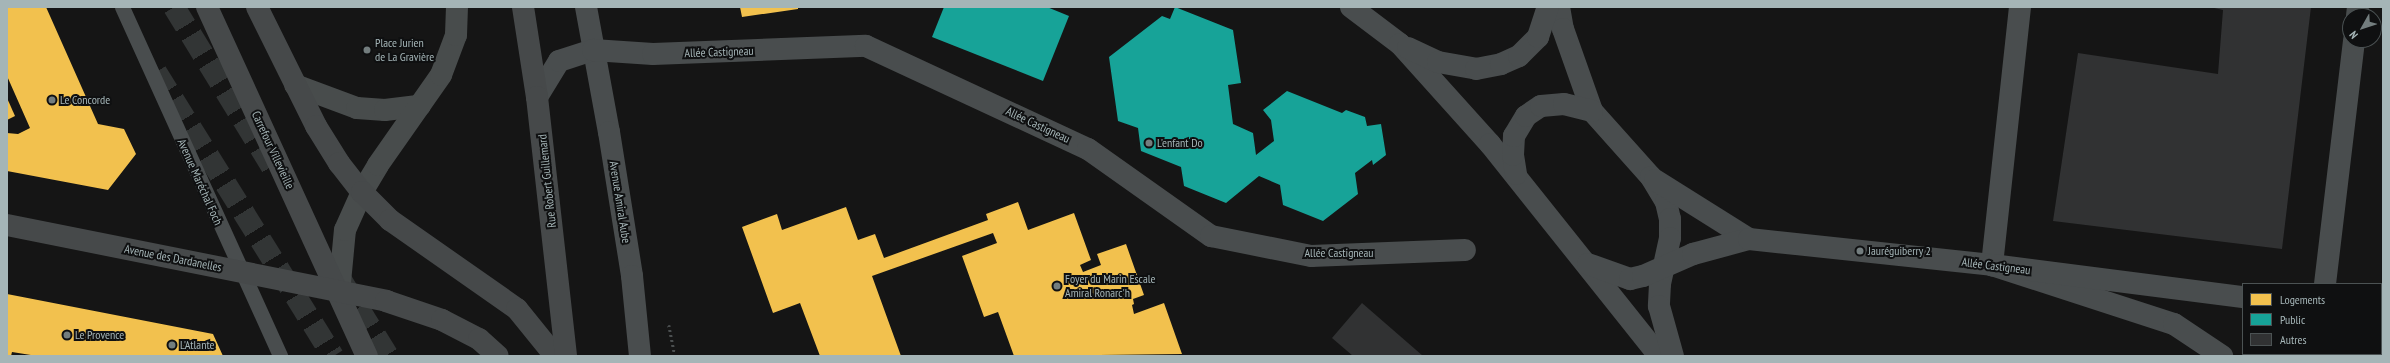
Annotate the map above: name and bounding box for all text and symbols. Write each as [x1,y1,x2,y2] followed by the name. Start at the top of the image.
[2342,8,2382,48] north arrow
[2346,28,2361,42] text: N
[375,36,434,64] place label: Place Jurien de La Gravière
[684,44,754,60] street label: Allée Castigneau
[362,45,372,55] marker: Place Jurien de La Gravière
[60,93,110,107] place label: Le Concorde
[47,95,57,105] marker: Le Concorde
[1004,104,1072,146] street label: Allée Castigneau
[249,109,297,191] street label: Carrefour Villevieille
[535,134,559,228] street label: Rue Robert Guillemard
[1157,136,1203,150] place label: L'enfant Do
[175,137,225,227] street label: Avenue Maréchal Foch
[1144,138,1154,148] marker: L'enfant Do
[606,160,634,244] street label: Avenue Amiral Aube
[123,242,223,274] street label: Avenue des Dardanelles
[1868,244,1931,258] place label: Jauréguiberry 2
[1304,246,1374,260] street label: Allée Castigneau
[1855,246,1865,256] marker: Jauréguiberry 2
[1961,255,2031,277] street label: Allée Castigneau
[1065,272,1155,300] place label: Foyer du Marin Escale Amiral Ronarc'h
[1052,281,1062,291] marker: Foyer du Marin Escale Amiral Ronarc'h
[2242,283,2382,355] legend
[2280,292,2325,307] text: Logements
[2280,312,2305,327] text: Public
[75,328,124,342] place label: Le Provence
[62,330,72,340] marker: Le Provence
[2280,332,2306,347] text: Autres
[180,338,215,352] place label: L'Atlante
[167,340,177,350] marker: L'Atlante

